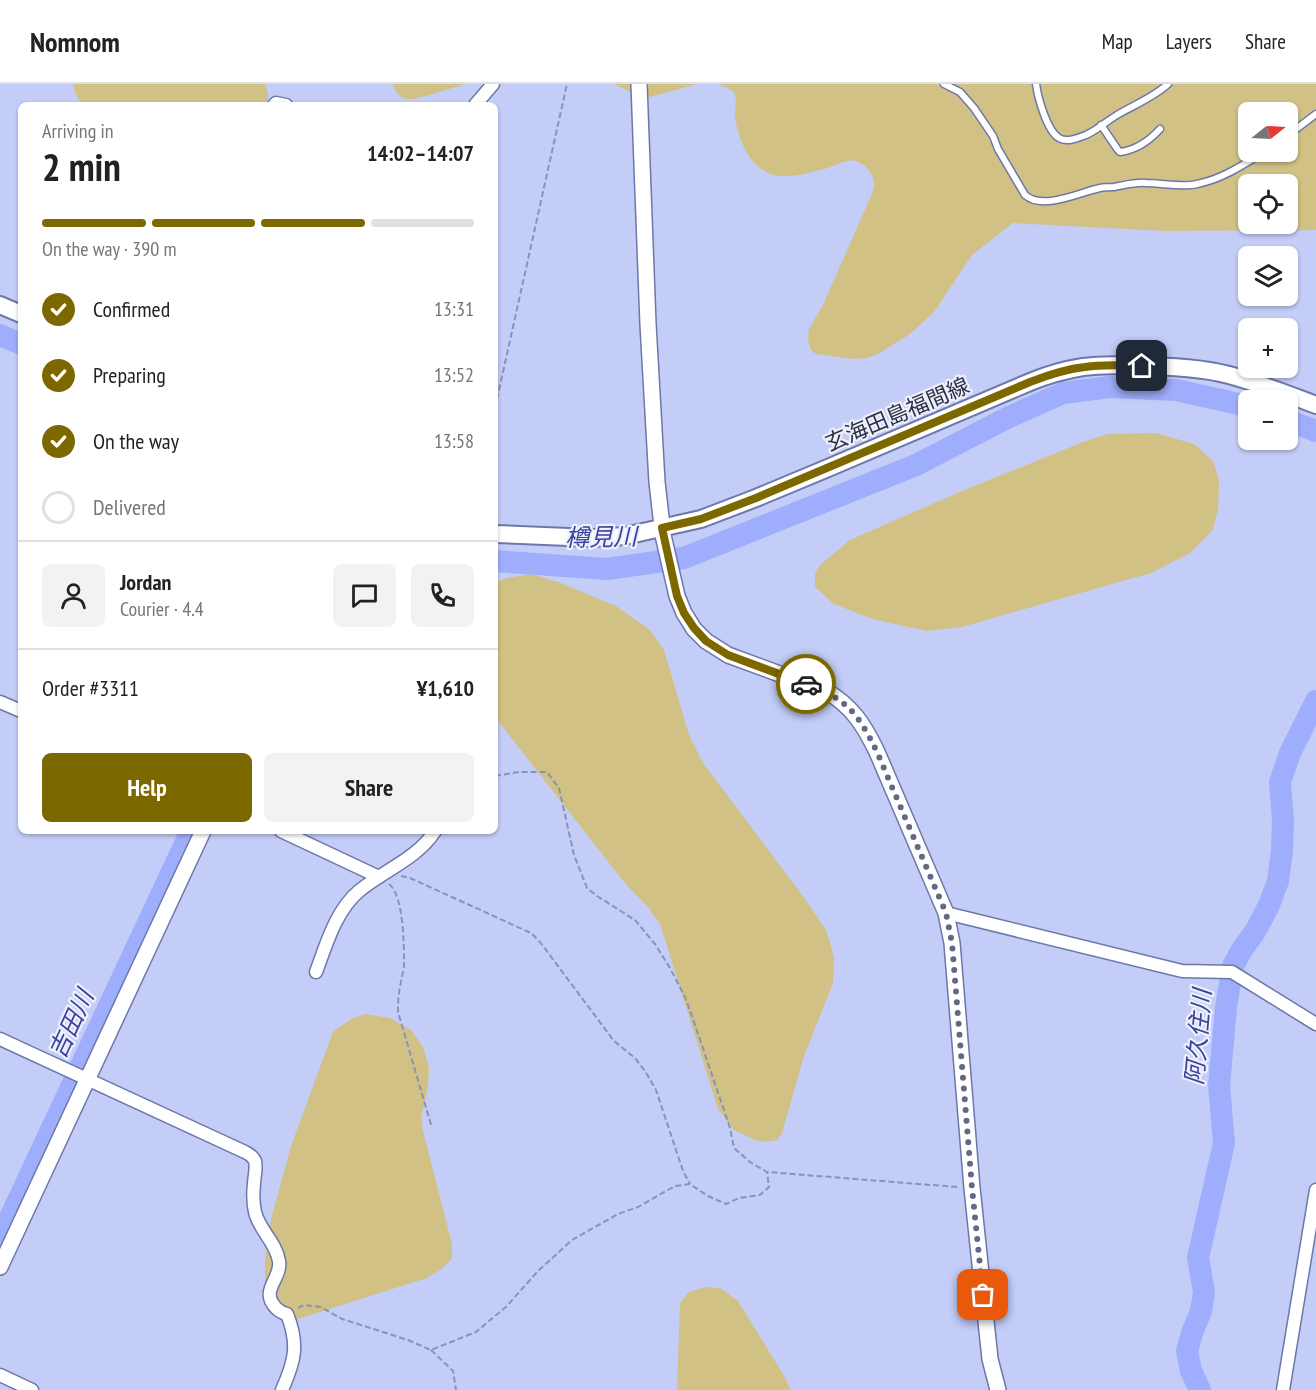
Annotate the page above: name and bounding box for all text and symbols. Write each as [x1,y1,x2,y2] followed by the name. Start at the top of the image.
[30,23,120,60] text: Nomnom
[1102,28,1133,55] text: Map
[1166,28,1212,55] text: Layers
[1245,28,1286,55] text: Share
[1238,102,1298,162] north arrow
[1238,102,1298,450] map controls
[42,118,114,144] text: Arriving in
[367,139,474,167] text: 14:02–14:07
[42,141,121,192] text: 2 min
[1238,174,1298,234] button: locate
[42,236,177,262] text: On the way · 390 m
[1238,246,1298,306] button: layers
[42,293,75,326] icon: check
[93,295,170,323] text: Confirmed
[434,296,474,322] text: 13:31
[1238,318,1298,378] button: +
[1116,340,1167,391] pin
[1125,349,1158,382] icon: home
[42,359,75,392] icon: check
[93,361,166,389] text: Preparing
[434,362,474,388] text: 13:52
[821,371,973,457] street label: 玄海田島福間線
[1238,390,1298,450] button: −
[42,425,75,458] icon: check
[93,427,179,455] text: On the way
[434,428,474,454] text: 13:58
[93,493,166,521] text: Delivered
[565,521,640,553] water label: 樽見川
[42,564,105,627] button: person
[333,564,396,627] button: chat
[411,564,474,627] button: phone
[120,568,171,596] text: Jordan
[120,596,204,622] text: Courier · 4.4
[776,654,836,714] courier
[790,668,823,701] icon: car
[42,674,139,702] text: Order #3311
[417,674,474,702] text: ¥1,610
[42,753,252,822] button: Help
[264,753,474,822] button: Share
[42,982,102,1063] water label: 吉田川
[1178,985,1218,1086] water label: 阿久住川
[957,1269,1008,1320] pin
[966,1278,999,1311] icon: bag

